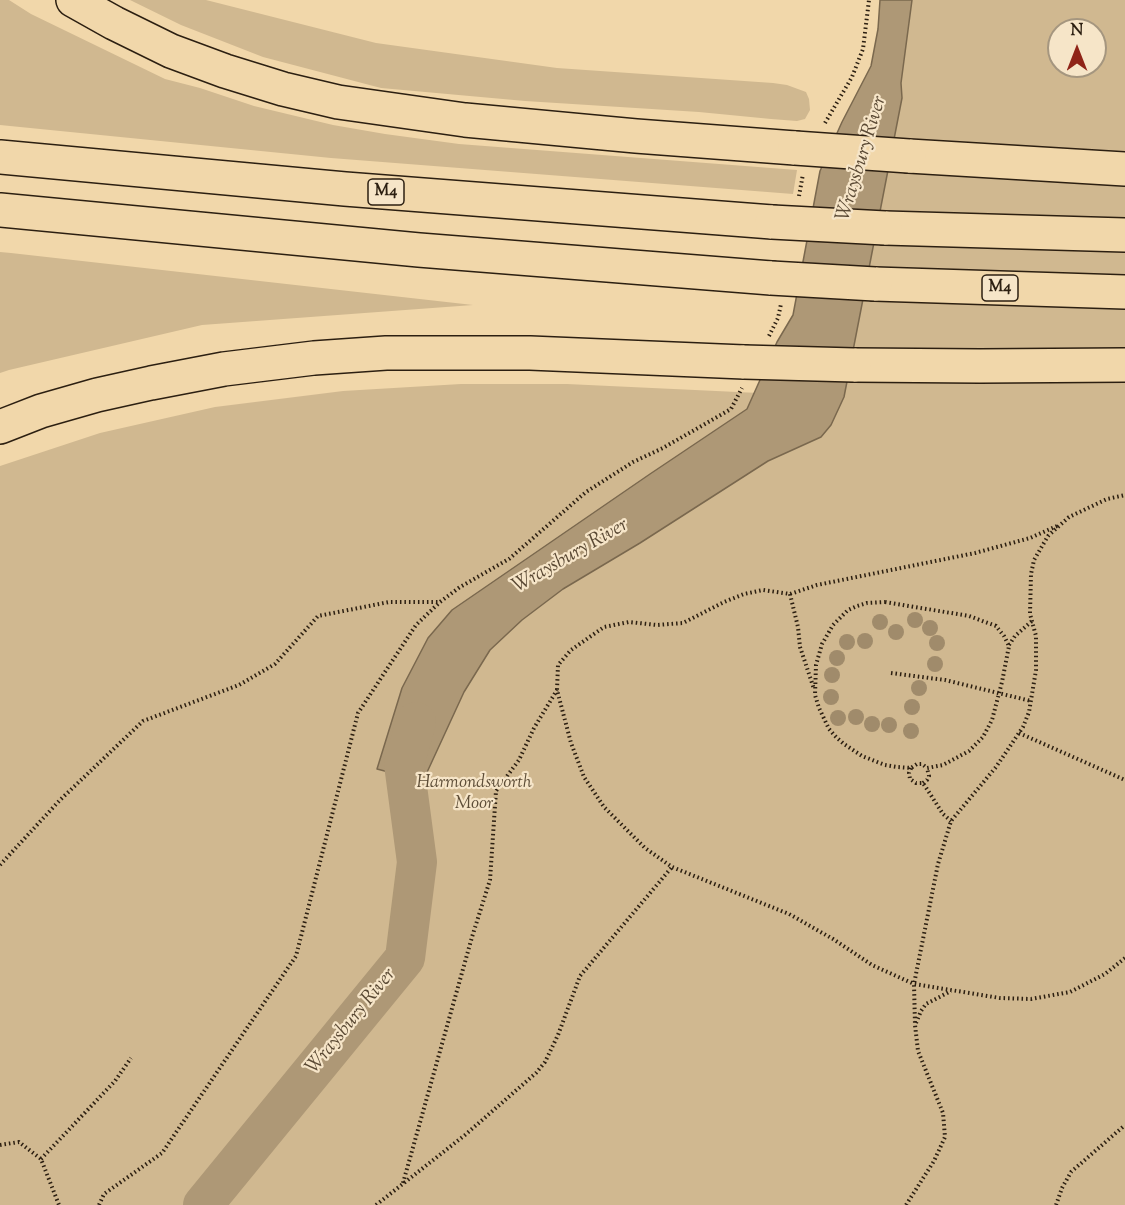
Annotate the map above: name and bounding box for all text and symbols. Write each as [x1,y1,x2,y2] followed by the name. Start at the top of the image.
[1047,18,1107,78] north arrow
[1071,20,1083,43] text: N
[833,93,893,225] water label: Wraysbury River
[368,179,404,205] road number: M4
[982,275,1018,301] road number: M4
[509,514,633,600] water label: Wraysbury River
[416,773,532,816] park label: Harmondsworth Moor
[302,964,402,1080] water label: Wraysbury River

